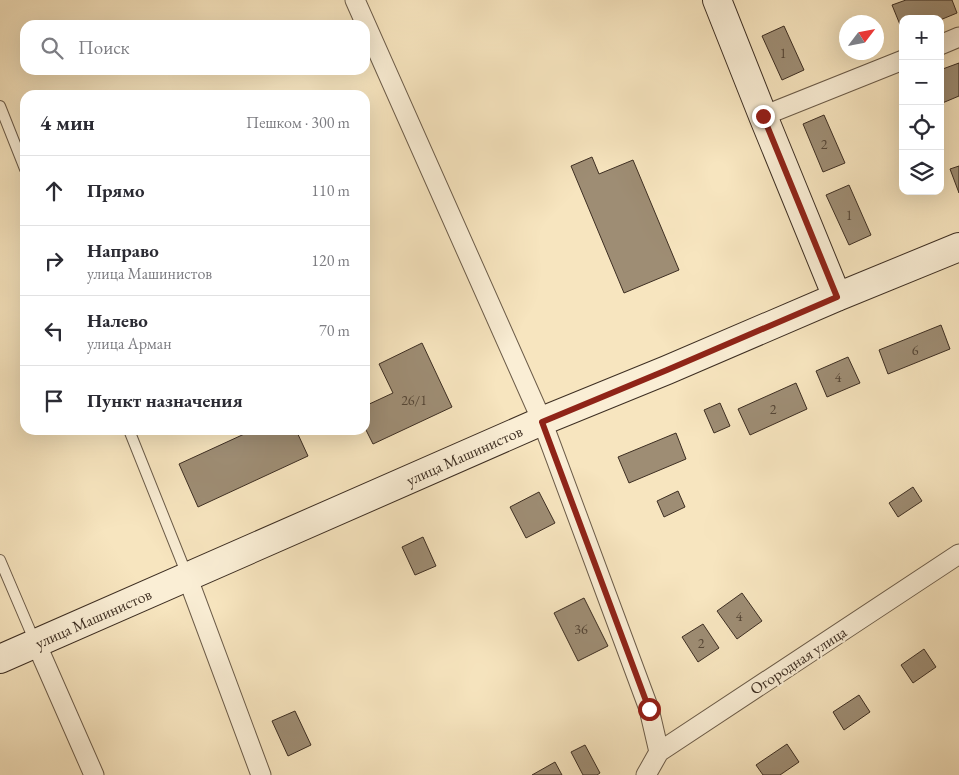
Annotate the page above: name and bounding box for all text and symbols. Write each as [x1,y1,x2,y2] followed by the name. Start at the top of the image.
[839,15,884,60] north arrow
[899,15,944,195] map controls
[899,15,944,60] button: +
[20,20,370,75] search box
[38,34,66,62] icon: search
[78,35,130,60] text: Поиск
[780,44,786,62] house number: 1
[899,60,944,105] button: −
[752,105,775,128] route end
[899,105,944,150] button: locate
[40,109,95,136] text: 4 мин
[246,112,350,133] text: Пешком · 300 m
[821,135,828,153] house number: 2
[899,150,944,195] button: layers
[40,177,68,205] icon: ahead
[87,178,145,203] text: Прямо
[311,180,350,201] text: 110 m
[846,206,852,224] house number: 1
[87,238,159,263] text: Направо
[40,247,68,275] icon: right
[311,250,350,271] text: 120 m
[87,263,212,284] text: улица Машинистов
[87,308,148,333] text: Налево
[40,317,68,345] icon: left
[319,320,350,341] text: 70 m
[87,333,172,354] text: улица Арман
[912,341,919,359] house number: 6
[835,368,842,386] house number: 4
[40,387,68,415] icon: arrive
[87,388,243,413] text: Пункт назначения
[401,391,427,409] house number: 26/1
[770,400,777,418] house number: 2
[403,420,526,490] street label: улица Машинистов
[32,583,155,653] street label: улица Машинистов
[736,607,743,625] house number: 4
[574,620,588,638] house number: 36
[746,621,851,700] street label: Огородная улица
[698,634,705,652] house number: 2
[638,698,661,721] route start

